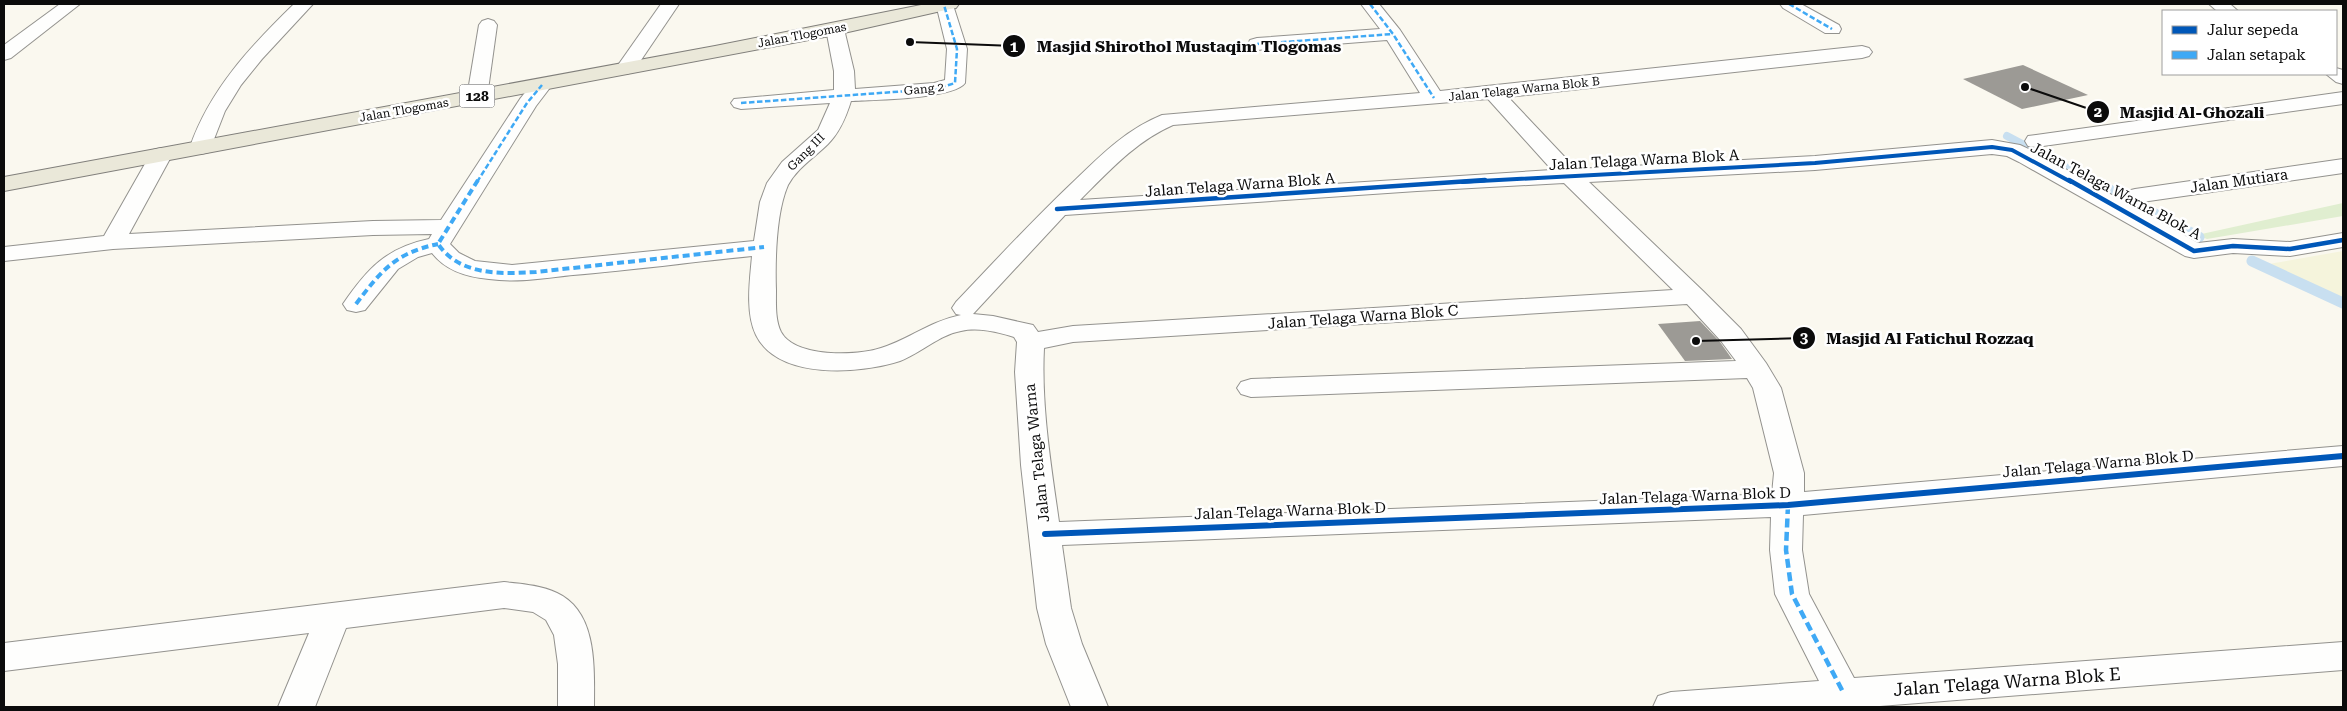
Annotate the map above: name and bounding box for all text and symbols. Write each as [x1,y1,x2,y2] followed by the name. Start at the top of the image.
[2162,10,2337,75] legend
[756,19,848,50] street label: Jalan Tlogomas
[2207,21,2298,39] text: Jalur sepeda
[1002,31,1351,62] callout: Masjid Shirothol Mustaqim Tlogomas
[1037,37,1341,56] text: Masjid Shirothol Mustaqim Tlogomas
[1010,38,1019,56] text: 1
[2207,46,2306,64] text: Jalan setapak
[1448,74,1600,104] street label: Jalan Telaga Warna Blok B
[903,80,945,98] street label: Gang 2
[460,84,494,108] road number: 128
[358,95,450,125] street label: Jalan Tlogomas
[2085,97,2275,128] callout: Masjid Al-Ghozali
[2094,103,2102,121] text: 2
[2120,103,2265,122] text: Masjid Al-Ghozali
[784,130,828,174] street label: Gang III
[2028,138,2205,244] street label: Jalan Telaga Warna Blok A
[1548,146,1740,174] street label: Jalan Telaga Warna Blok A
[2189,165,2289,197] street label: Jalan Mutiara
[1144,169,1336,201] street label: Jalan Telaga Warna Blok A
[1267,301,1459,333] street label: Jalan Telaga Warna Blok C
[1791,323,2044,354] callout: Masjid Al Fatichul Rozzaq
[1800,329,1809,347] text: 3
[1826,329,2034,348] text: Masjid Al Fatichul Rozzaq
[1021,383,1053,523] street label: Jalan Telaga Warna
[2002,447,2194,481] street label: Jalan Telaga Warna Blok D
[1599,484,1791,508] street label: Jalan Telaga Warna Blok D
[1194,499,1386,523] street label: Jalan Telaga Warna Blok D
[1893,663,2121,700] street label: Jalan Telaga Warna Blok E

